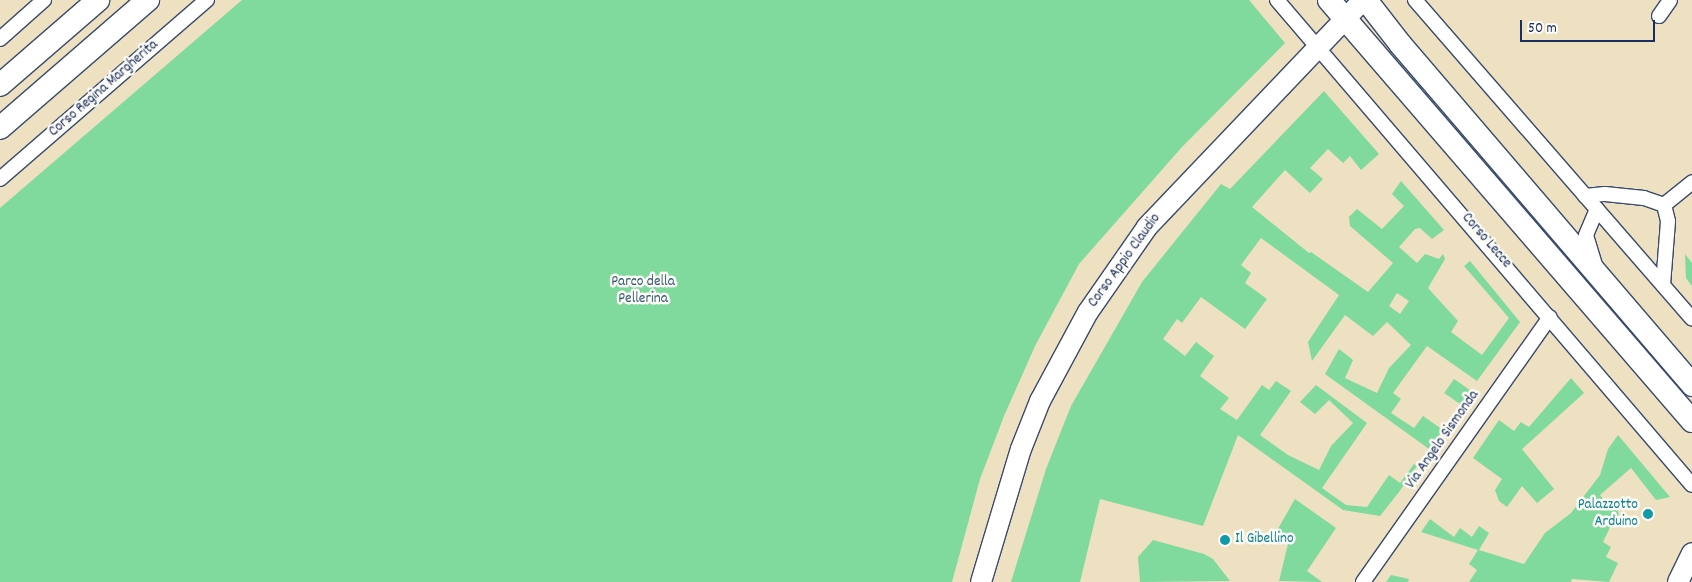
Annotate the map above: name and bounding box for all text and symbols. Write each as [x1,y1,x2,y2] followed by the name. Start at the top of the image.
[1522,10,1657,42] scale bar
[1528,18,1557,40] text: 50 m
[46,37,162,141] street label: Corso Regina Margherita
[1085,210,1165,312] street label: Corso Appio Claudio
[1457,210,1515,272] street label: Corso Lecce
[611,273,675,308] park label: Parco della Pellerina
[1402,387,1484,493] street label: Via Angelo Sismonda
[1578,496,1638,531] place label: Palazzotto Arduino
[1642,508,1654,520] marker: Palazzotto Arduino
[1235,531,1294,549] place label: Il Gibellino
[1219,534,1231,546] marker: Il Gibellino

